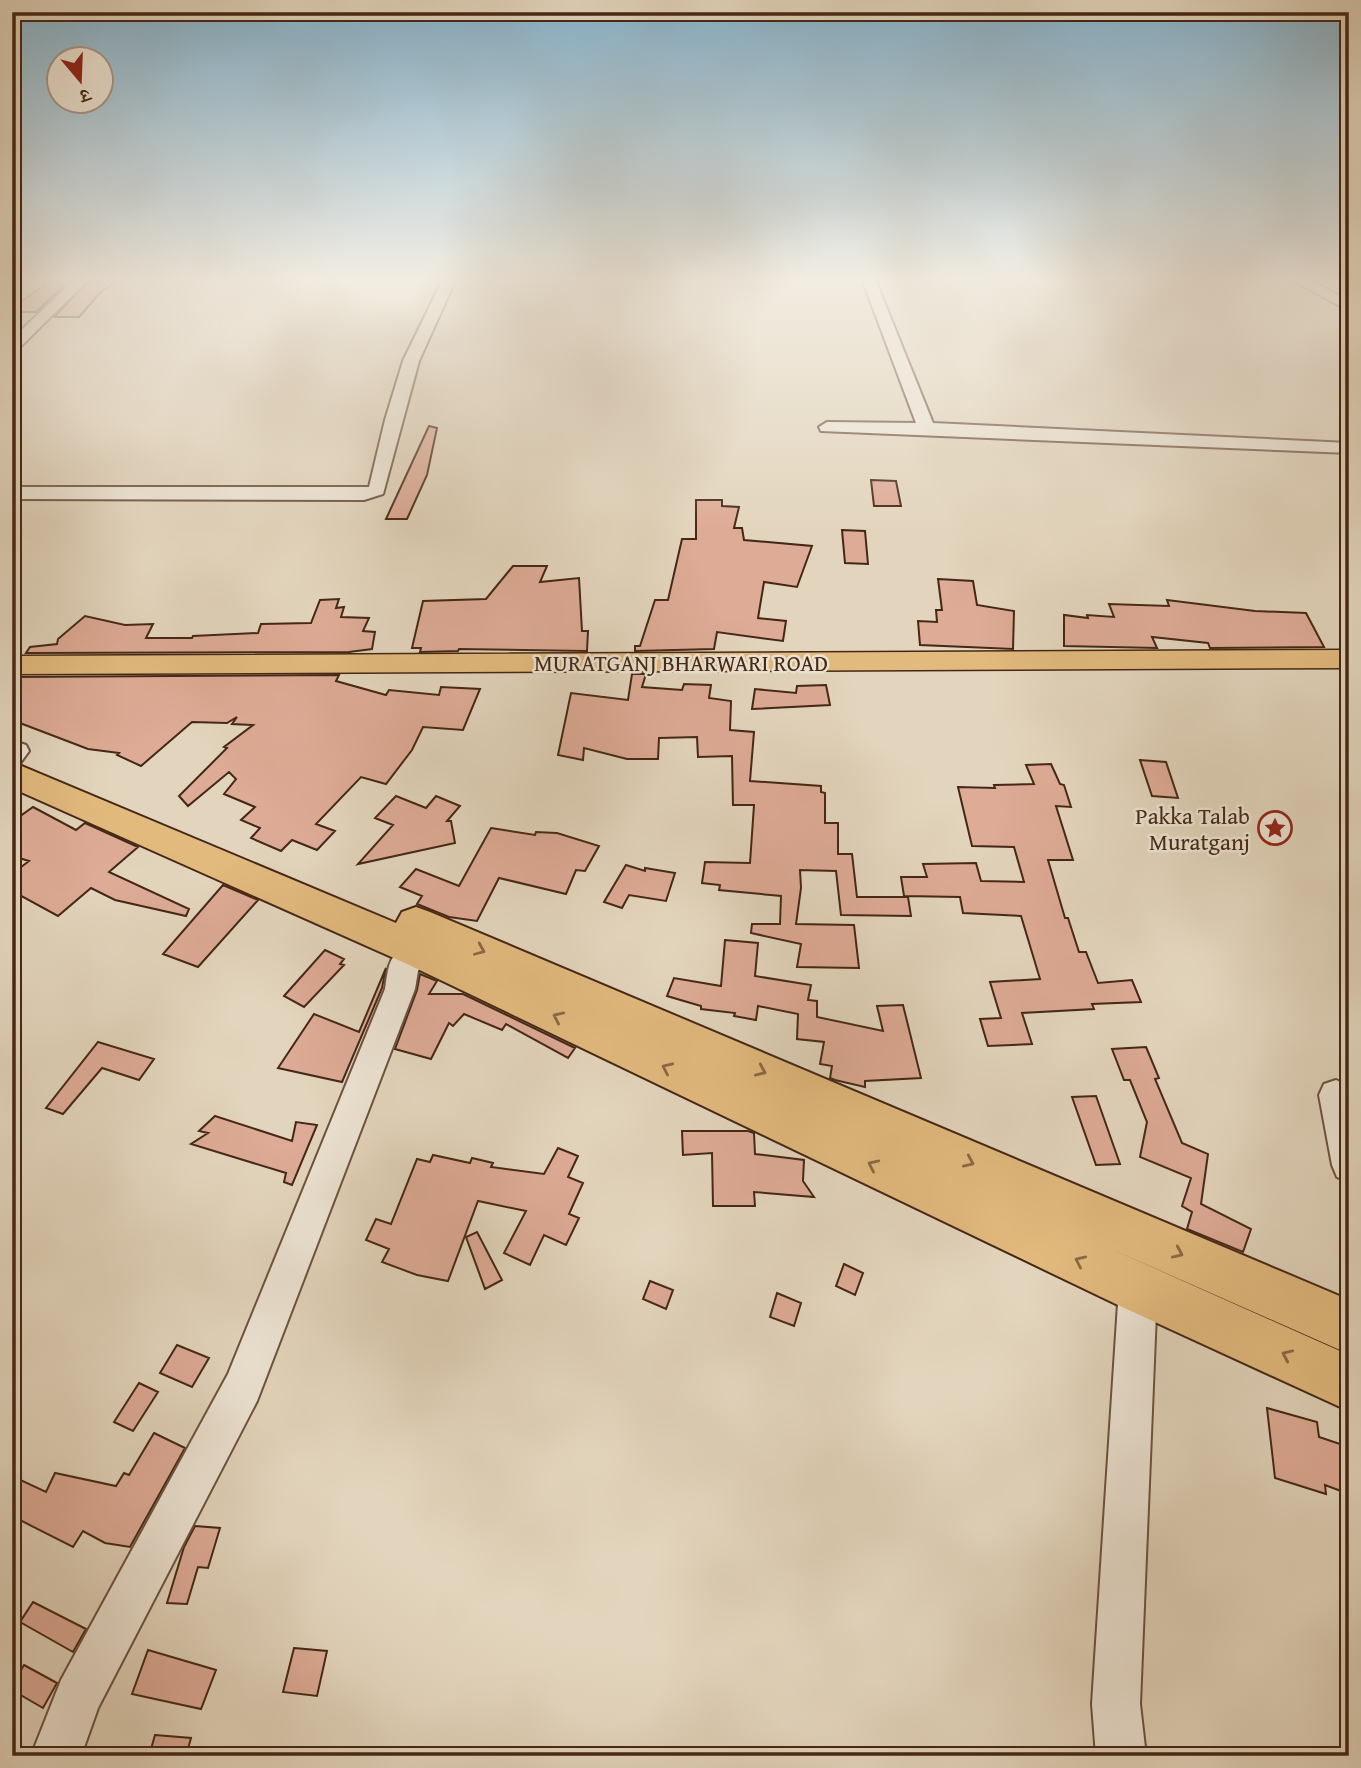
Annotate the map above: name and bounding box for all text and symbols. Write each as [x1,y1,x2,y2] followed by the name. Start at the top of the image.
[46,46,116,116] north arrow
[75,81,97,111] text: उ
[534,646,828,679] street label: MURATGANJ BHARWARI ROAD
[1135,799,1250,858] place label: Pakka Talab Muratganj
[1256,809,1294,847] place icon: Pakka Talab Muratganj
[473,942,485,956] one-way arrow
[553,1011,565,1025] one-way arrow
[662,1063,674,1077] one-way arrow
[753,1063,766,1077] one-way arrow
[962,1154,974,1168] one-way arrow
[868,1159,881,1173] one-way arrow
[1171,1244,1183,1258] one-way arrow
[1074,1255,1087,1269] one-way arrow
[1281,1349,1294,1363] one-way arrow

